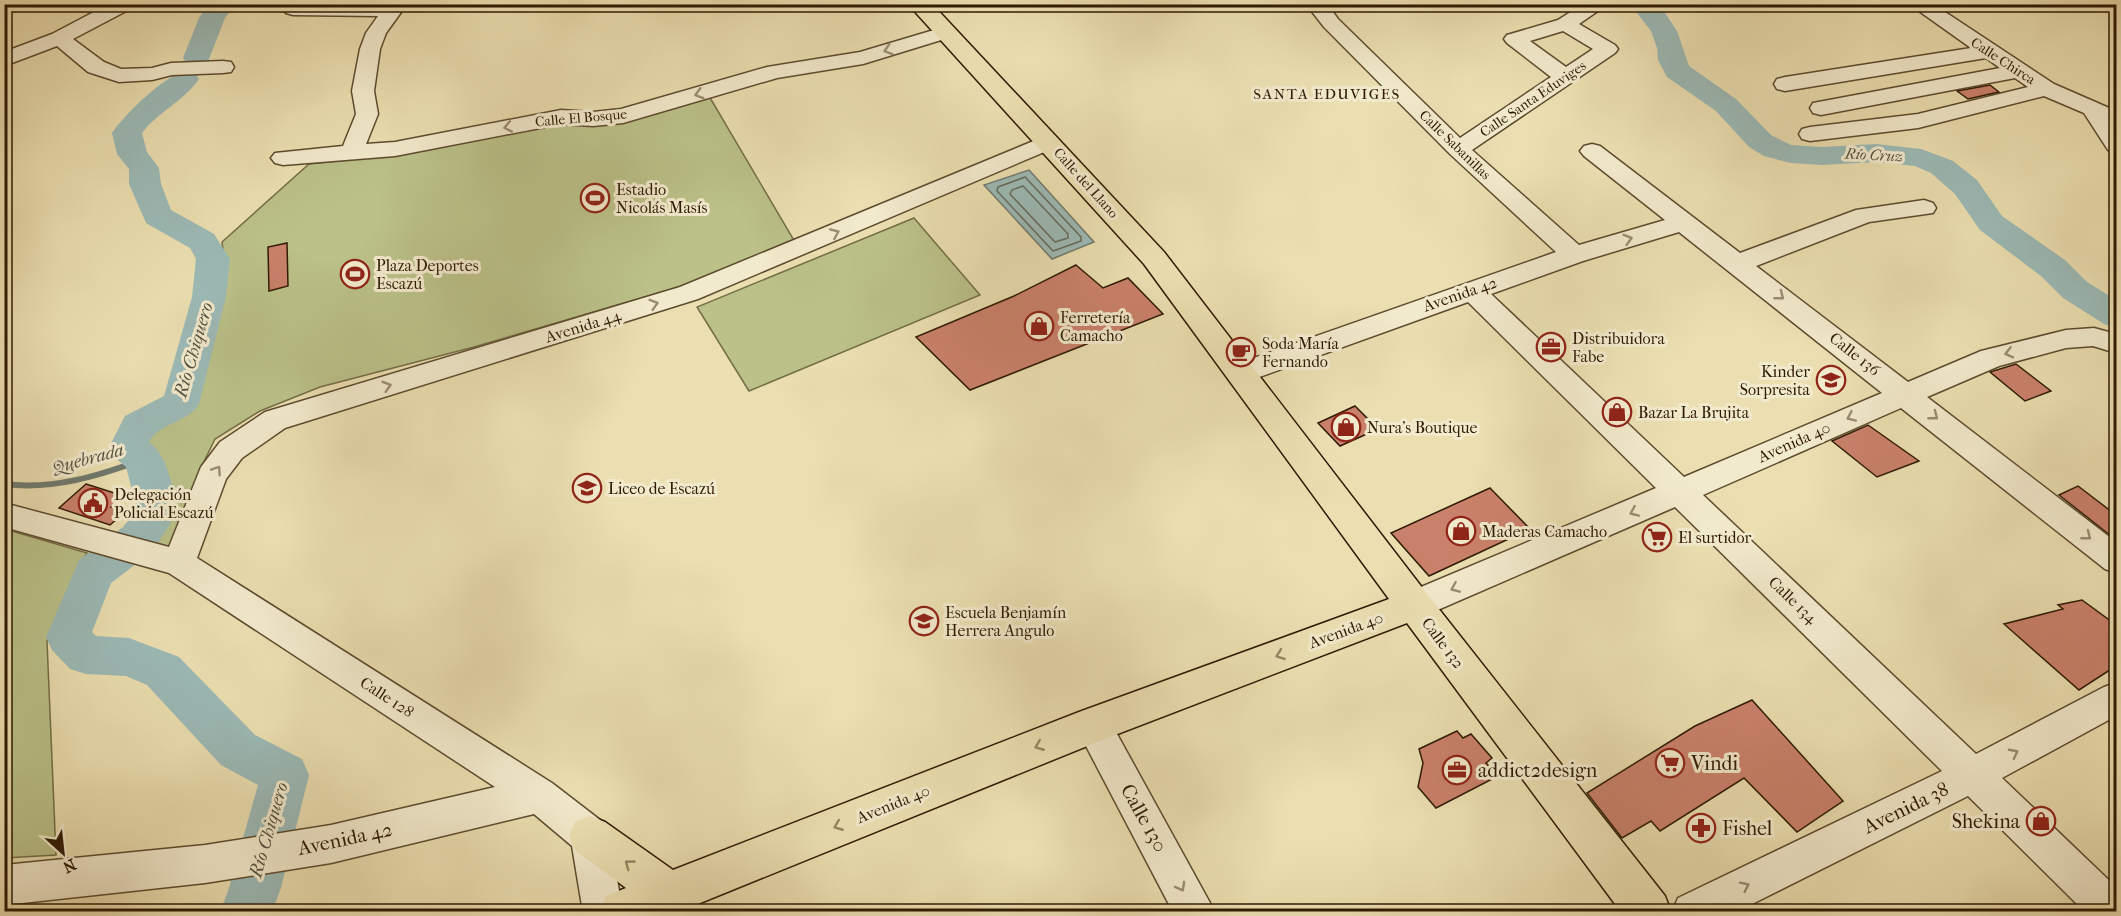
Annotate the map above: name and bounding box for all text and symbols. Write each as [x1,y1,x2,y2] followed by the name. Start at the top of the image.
[1968,34,2039,88] street label: Calle Chirca
[883,43,894,55] one-way arrow
[1477,57,1589,141] street label: Calle Santa Eduviges
[1253,85,1401,103] district label: SANTA EDUVIGES
[694,87,705,99] one-way arrow
[534,106,628,130] street label: Calle El Bosque
[1416,107,1494,183] street label: Calle Sabanillas
[503,120,513,133] one-way arrow
[1050,144,1122,222] street label: Calle del Llano
[1844,144,1903,166] water label: Río Cruz
[616,180,707,217] place label: Estadio Nicolás Masís
[579,182,611,214] sports icon: Estadio Nicolás Masís
[829,228,840,240] one-way arrow
[1622,234,1633,246] one-way arrow
[376,256,479,293] place label: Plaza Deportes Escazú
[339,258,371,290] sports icon: Plaza Deportes Escazú
[1420,273,1499,316] street label: Avenida 42
[1773,288,1784,299] one-way arrow
[648,299,659,311] one-way arrow
[170,300,218,401] water label: Río Chiquero
[542,305,624,347] street label: Avenida 44
[1060,308,1131,345] place label: Ferretería Camacho
[1023,310,1055,342] shop icon: Ferretería Camacho
[1826,328,1884,380] street label: Calle 136
[1572,329,1665,366] place label: Distribuidora Fabe
[1535,331,1567,363] office icon: Distribuidora Fabe
[1262,334,1339,371] place label: Soda María Fernando
[1225,336,1257,368] cafe icon: Soda María Fernando
[2004,346,2014,359] one-way arrow
[1740,362,1811,399] place label: Kinder Sorpresita
[1815,364,1847,396] school or university icon: Kinder Sorpresita
[381,381,392,393] one-way arrow
[1601,396,1633,428] shop icon: Bazar La Brujita
[1638,403,1750,422] place label: Bazar La Brujita
[1927,408,1938,419] one-way arrow
[1847,409,1858,421] one-way arrow
[1330,411,1362,443] shop icon: Nura's Boutique
[1367,418,1478,437] place label: Nura's Boutique
[1754,418,1833,467] street label: Avenida 40
[49,439,126,479] water label: Quebrada
[210,466,221,477] one-way arrow
[571,472,603,504] school or university icon: Liceo de Escazú
[608,479,715,498] place label: Liceo de Escazú
[114,485,214,522] place label: Delegación Policial Escazú
[77,487,109,519] public building icon: Delegación Policial Escazú
[1630,505,1641,517] one-way arrow
[1445,515,1477,547] shop icon: Maderas Camacho
[1641,521,1673,553] supermarket icon: El surtidor
[1482,522,1607,541] place label: Maderas Camacho
[1678,528,1752,547] place label: El surtidor
[2080,529,2091,540] one-way arrow
[1765,572,1822,628] street label: Calle 134
[1450,581,1461,593] one-way arrow
[945,603,1067,640] place label: Escuela Benjamín Herrera Angulo
[908,605,940,637] school or university icon: Escuela Benjamín Herrera Angulo
[1305,608,1386,652] street label: Avenida 40
[1418,614,1468,672] street label: Calle 132
[1275,647,1286,660] one-way arrow
[357,673,417,721] street label: Calle 128
[1034,739,1045,751] one-way arrow
[1654,747,1686,779] supermarket icon: Vindi
[2007,749,2018,760] one-way arrow
[1690,752,1738,775] place label: Vindi
[1441,754,1473,786] office icon: addict2design
[1478,759,1598,782] place label: addict2design
[1859,777,1952,839] street label: Avenida 38
[245,780,293,881] water label: Río Chiquero
[1116,780,1172,856] street label: Calle 130
[853,781,932,828] street label: Avenida 40
[2025,805,2057,837] shop icon: Shekina
[1952,810,2021,833] place label: Shekina
[1685,812,1717,844] pharmacy icon: Fishel
[1722,817,1773,840] place label: Fishel
[295,818,394,860] street label: Avenida 42
[833,819,844,831] one-way arrow
[33,823,93,883] north arrow
[59,855,79,878] text: N
[624,861,635,872] one-way arrow
[1174,880,1185,891] one-way arrow
[1738,882,1749,893] one-way arrow

